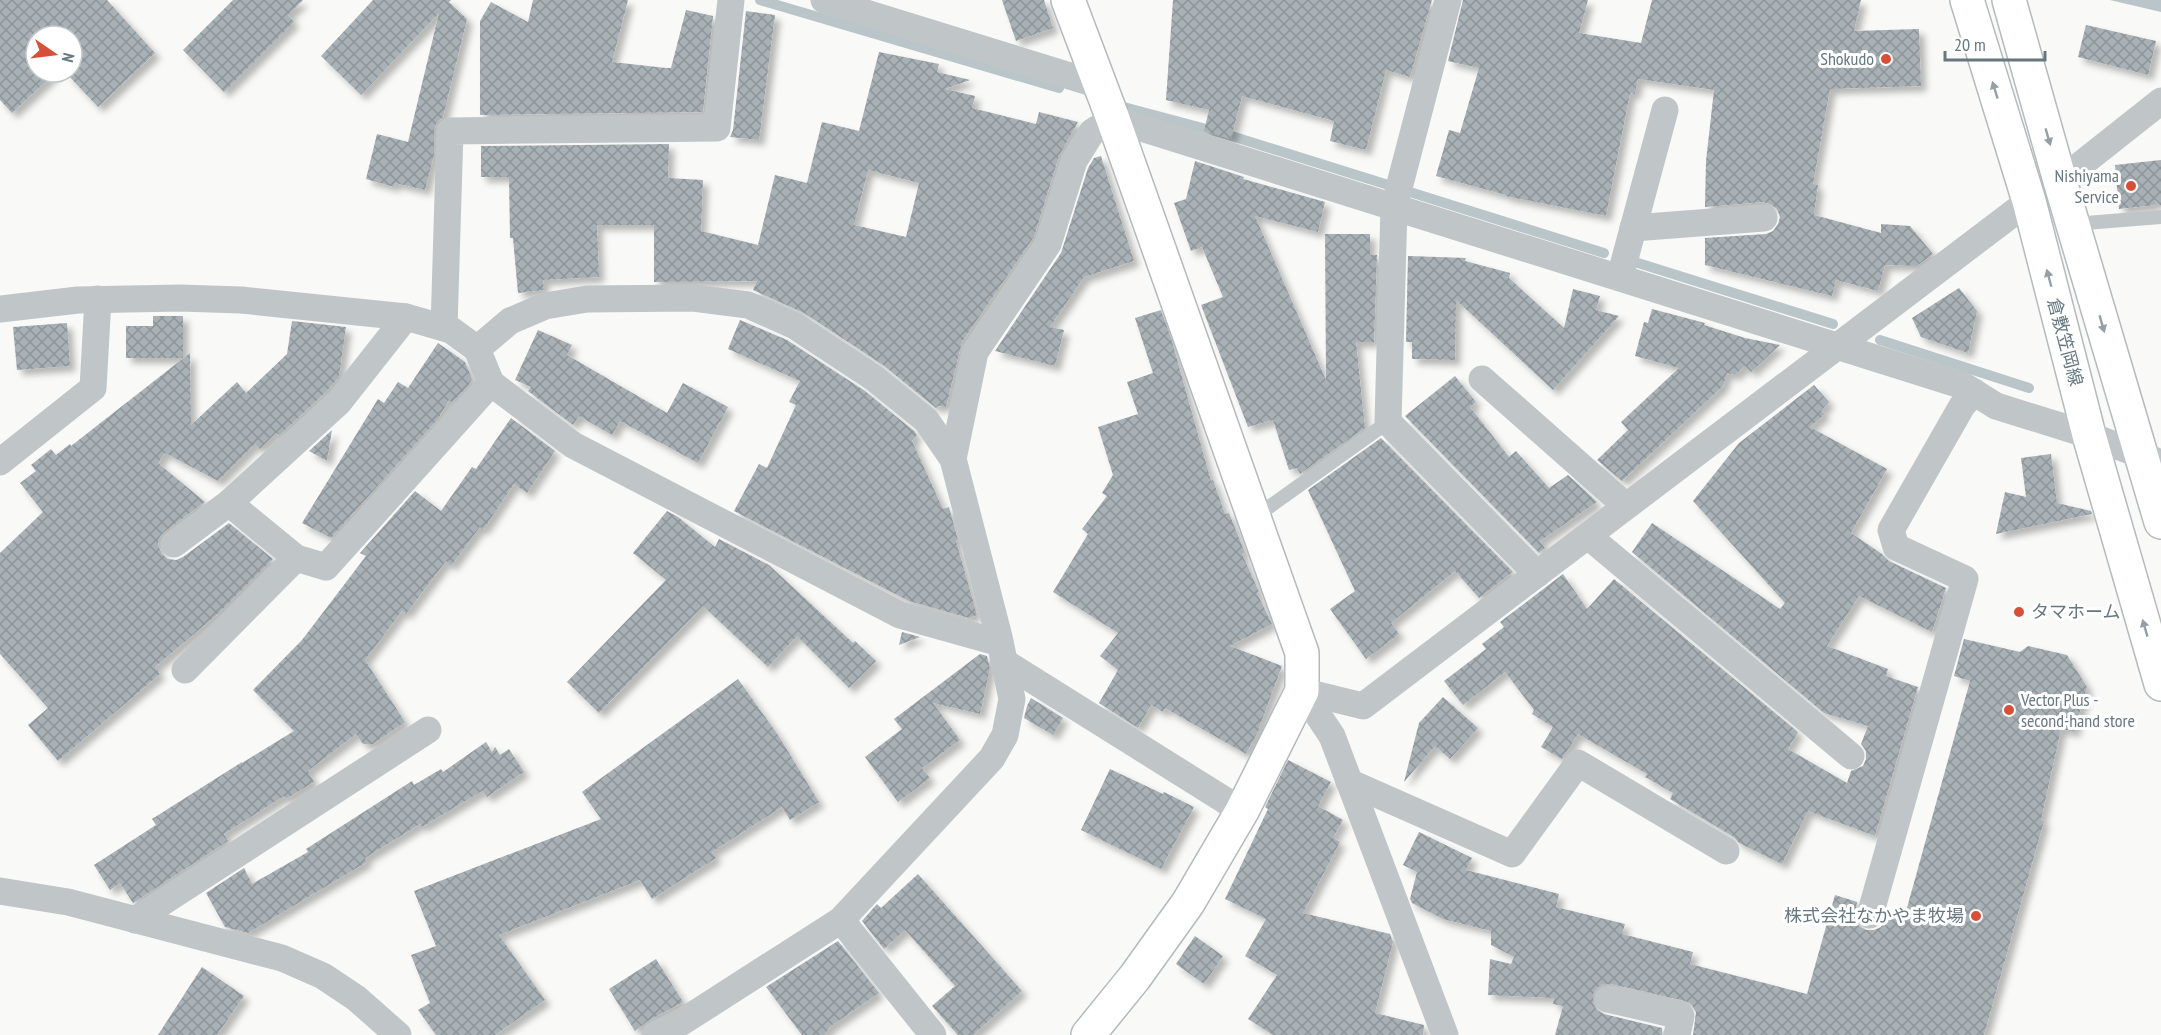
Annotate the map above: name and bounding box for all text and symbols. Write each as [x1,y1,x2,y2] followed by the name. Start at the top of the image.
[24,24,84,84] north arrow
[1945,24,2046,62] scale bar
[1954,33,1986,56] text: 20 m
[1820,47,1874,70] place label: Shokudo
[58,51,79,64] text: N
[1879,52,1893,66] marker: Shokudo
[1990,81,1999,99] one-way arrow
[2043,128,2053,146] one-way arrow
[2055,164,2119,208] place label: Nishiyama Service
[2124,179,2138,193] marker: Nishiyama Service
[2043,269,2053,287] one-way arrow
[2043,295,2088,388] street label: 倉敷笠岡線
[2098,315,2107,333] one-way arrow
[2031,600,2120,623] place label: タマホーム
[2012,605,2026,619] marker: タマホーム
[2140,619,2149,637] one-way arrow
[2020,688,2135,732] place label: Vector Plus - second-hand store
[2002,703,2016,717] marker: Vector Plus - second-hand store
[1784,904,1964,927] place label: 株式会社なかやま牧場
[1969,909,1983,923] marker: 株式会社なかやま牧場

